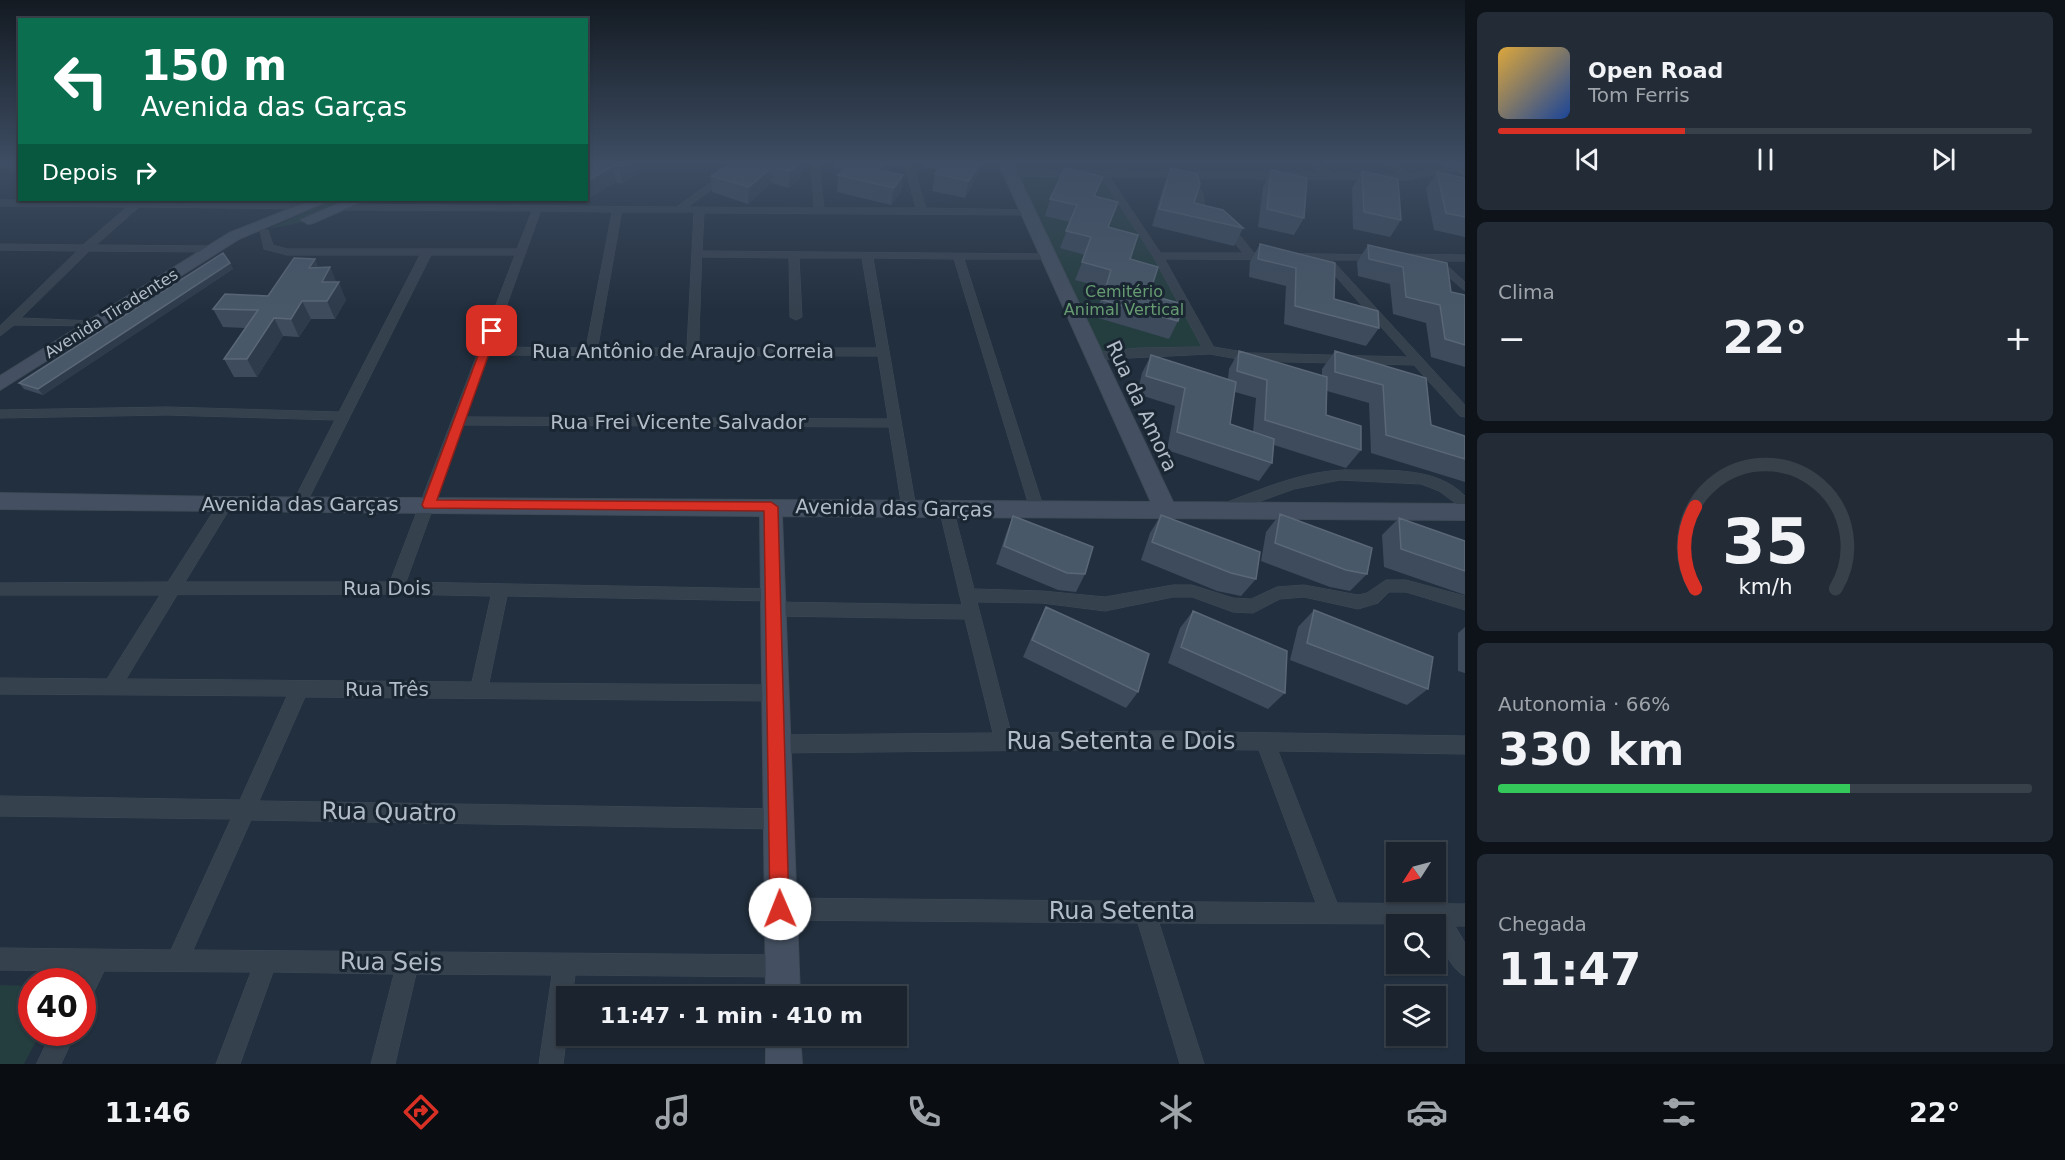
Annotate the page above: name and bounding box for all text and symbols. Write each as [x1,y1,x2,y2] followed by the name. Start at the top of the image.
[141,41,287,90] text: 150 m
[42,42,120,120] icon: left
[1588,58,1723,83] text: Open Road
[1588,83,1690,107] text: Tom Ferris
[141,91,407,122] text: Avenida das Garças
[1571,143,1604,176] icon: previous
[1749,143,1782,176] icon: pause
[1927,143,1960,176] icon: next
[129,156,162,189] icon: right
[42,160,117,185] text: Depois
[41,265,181,362] street label: Avenida Tiradentes
[1498,280,1555,304] text: Clima
[1064,282,1184,319] park label: Cemitério Animal Vertical
[466,305,517,356] pin
[1722,311,1808,364] text: 22°
[475,314,508,347] icon: arrive
[1498,319,1526,358] text: −
[2004,319,2032,358] text: +
[1101,337,1183,475] street label: Rua da Amora
[532,339,834,363] street label: Rua Antônio de Araujo Correia
[550,410,806,434] street label: Rua Frei Vicente Salvador
[201,492,399,516] street label: Avenida das Garças
[795,494,993,522] street label: Avenida das Garças
[1722,505,1808,578] text: 35
[1738,574,1792,599] text: km/h
[343,576,431,600] street label: Rua Dois
[345,677,429,701] street label: Rua Três
[1498,692,1670,716] text: Autonomia · 66%
[1498,723,1684,776] text: 330 km
[1006,727,1236,755] street label: Rua Setenta e Dois
[321,797,457,827] street label: Rua Quatro
[1386,842,1446,902] north arrow
[1386,842,1446,1046] map controls
[748,877,812,941] position arrow
[1049,897,1195,925] street label: Rua Setenta
[1498,912,1587,936] text: Chegada
[1386,914,1446,974] button: search
[1498,943,1641,996] text: 11:47
[340,947,442,977] street label: Rua Seis
[18,968,96,1046] speed limit sign: 40
[1386,986,1446,1046] button: layers
[600,1003,863,1028] text: 11:47 · 1 min · 410 m
[400,1091,442,1133] icon: directions
[652,1091,694,1133] icon: music
[903,1091,945,1133] icon: phone
[1155,1091,1197,1133] icon: climate
[1406,1091,1448,1133] icon: car
[1658,1091,1700,1133] icon: filters
[105,1097,191,1128] text: 11:46
[1909,1097,1960,1128] text: 22°

